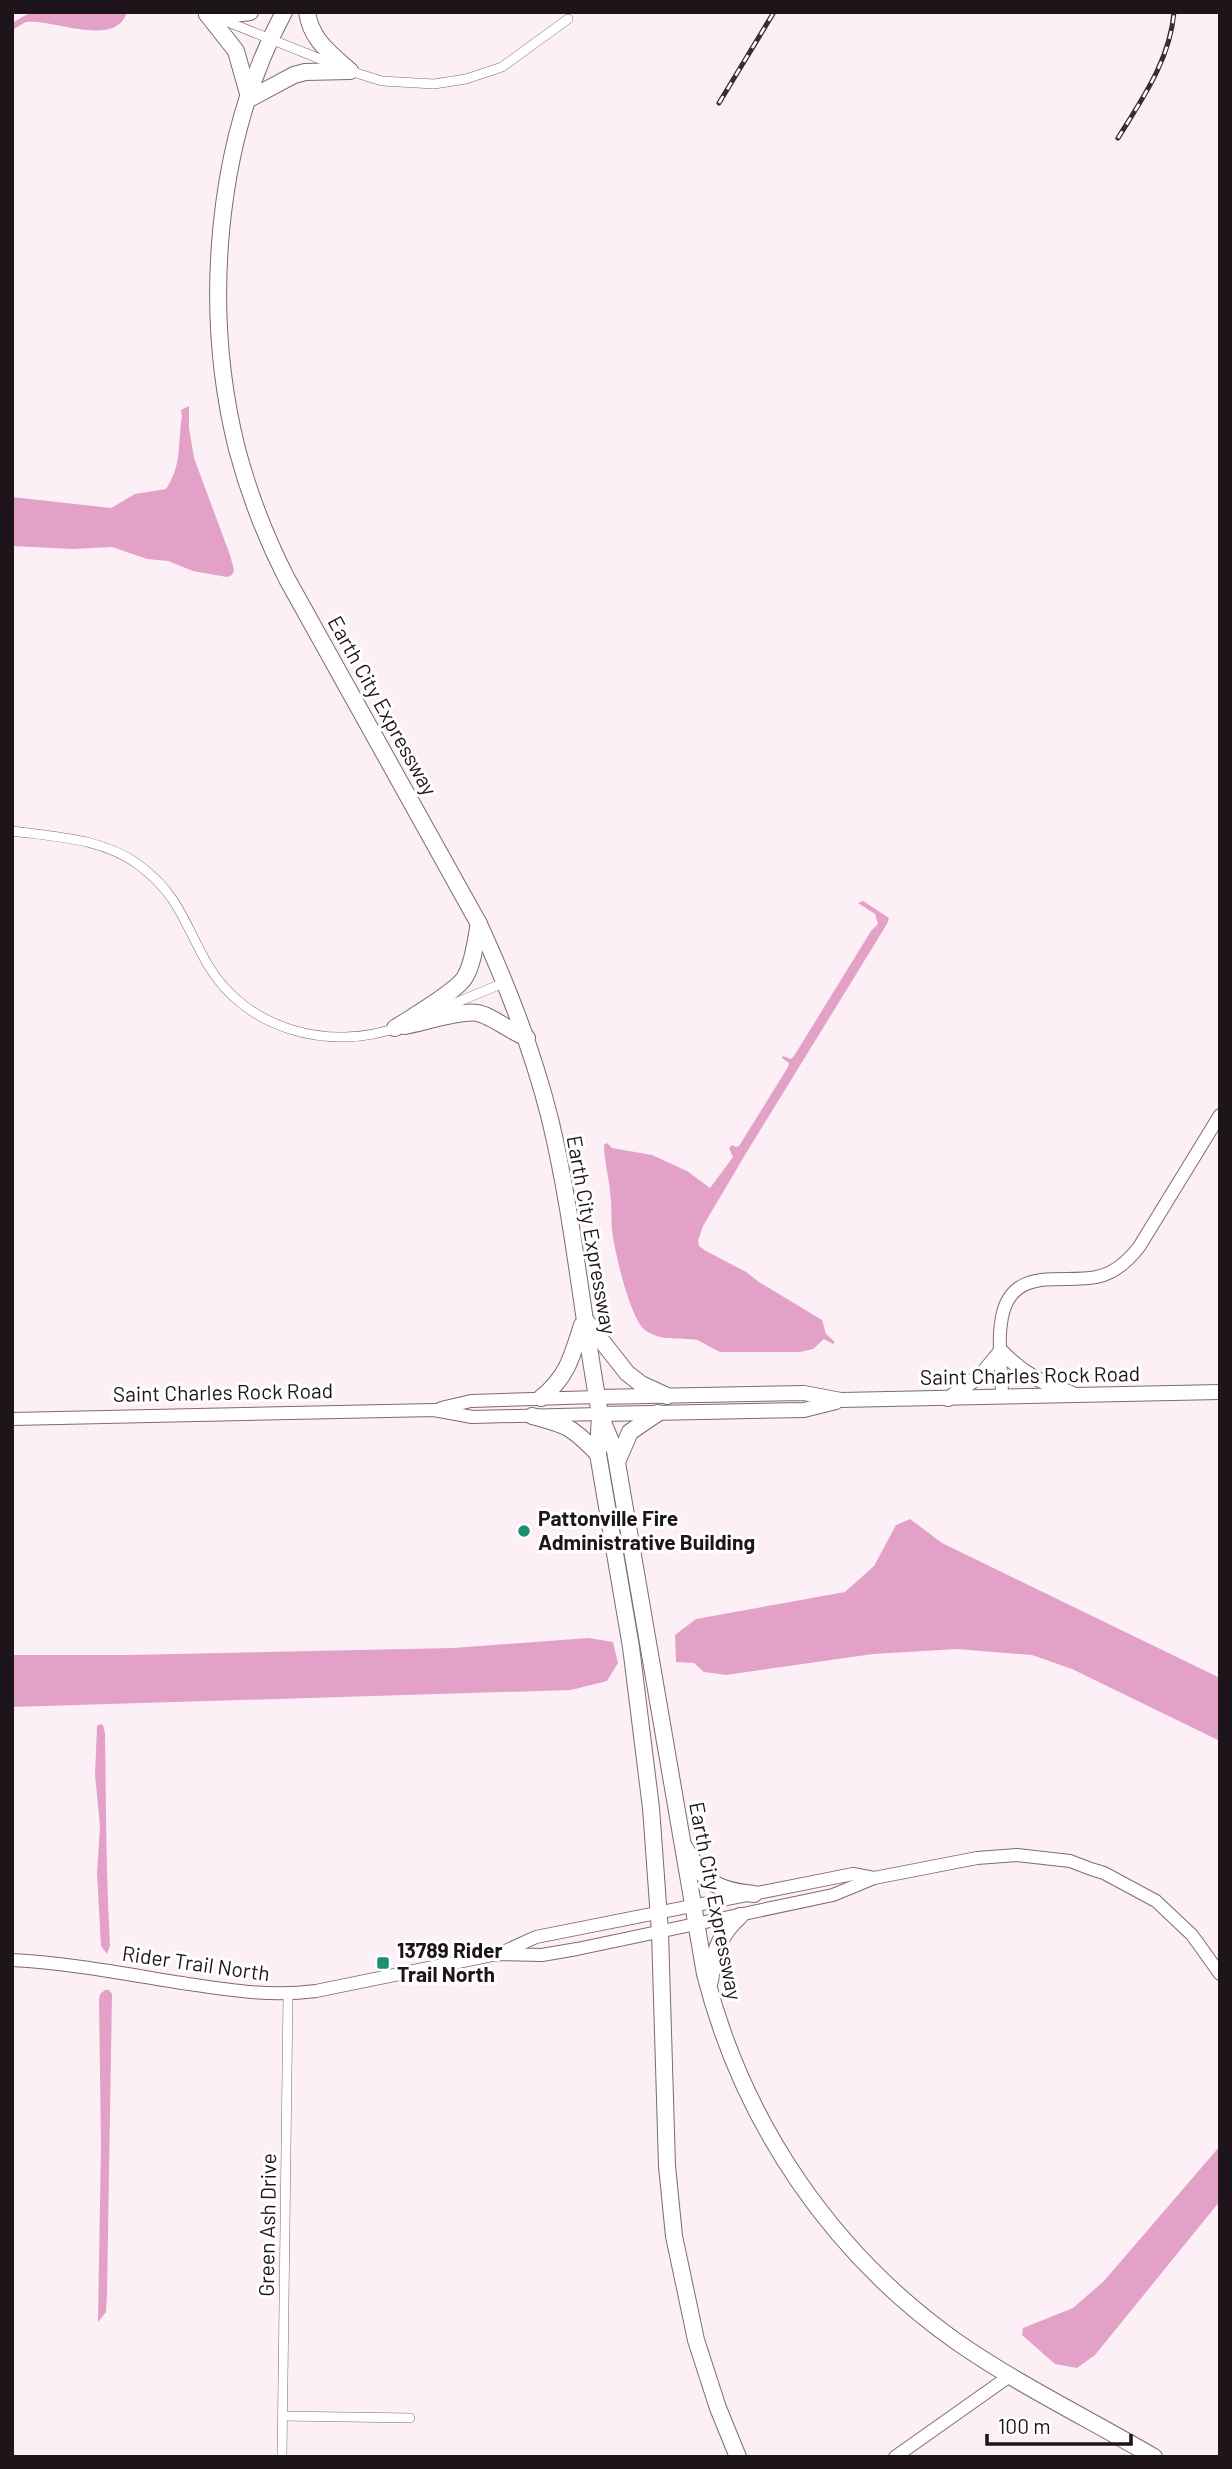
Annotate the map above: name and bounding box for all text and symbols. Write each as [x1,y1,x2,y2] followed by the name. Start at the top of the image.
[324,611,443,800] street label: Earth City Expressway
[563,1133,622,1336] street label: Earth City Expressway
[920,1360,1140,1389] street label: Saint Charles Rock Road
[113,1377,333,1406] street label: Saint Charles Rock Road
[538,1505,755,1554] place label: Pattonville Fire Administrative Building
[516,1523,532,1539] marker: Pattonville Fire Administrative Building
[685,1799,748,2002] street label: Earth City Expressway
[397,1937,503,1986] place label: 13789 Rider Trail North
[121,1940,272,1985] street label: Rider Trail North
[375,1955,391,1971] marker: 13789 Rider Trail North
[253,2153,280,2297] street label: Green Ash Drive
[987,2402,1130,2446] scale bar
[998,2413,1051,2438] text: 100 m

